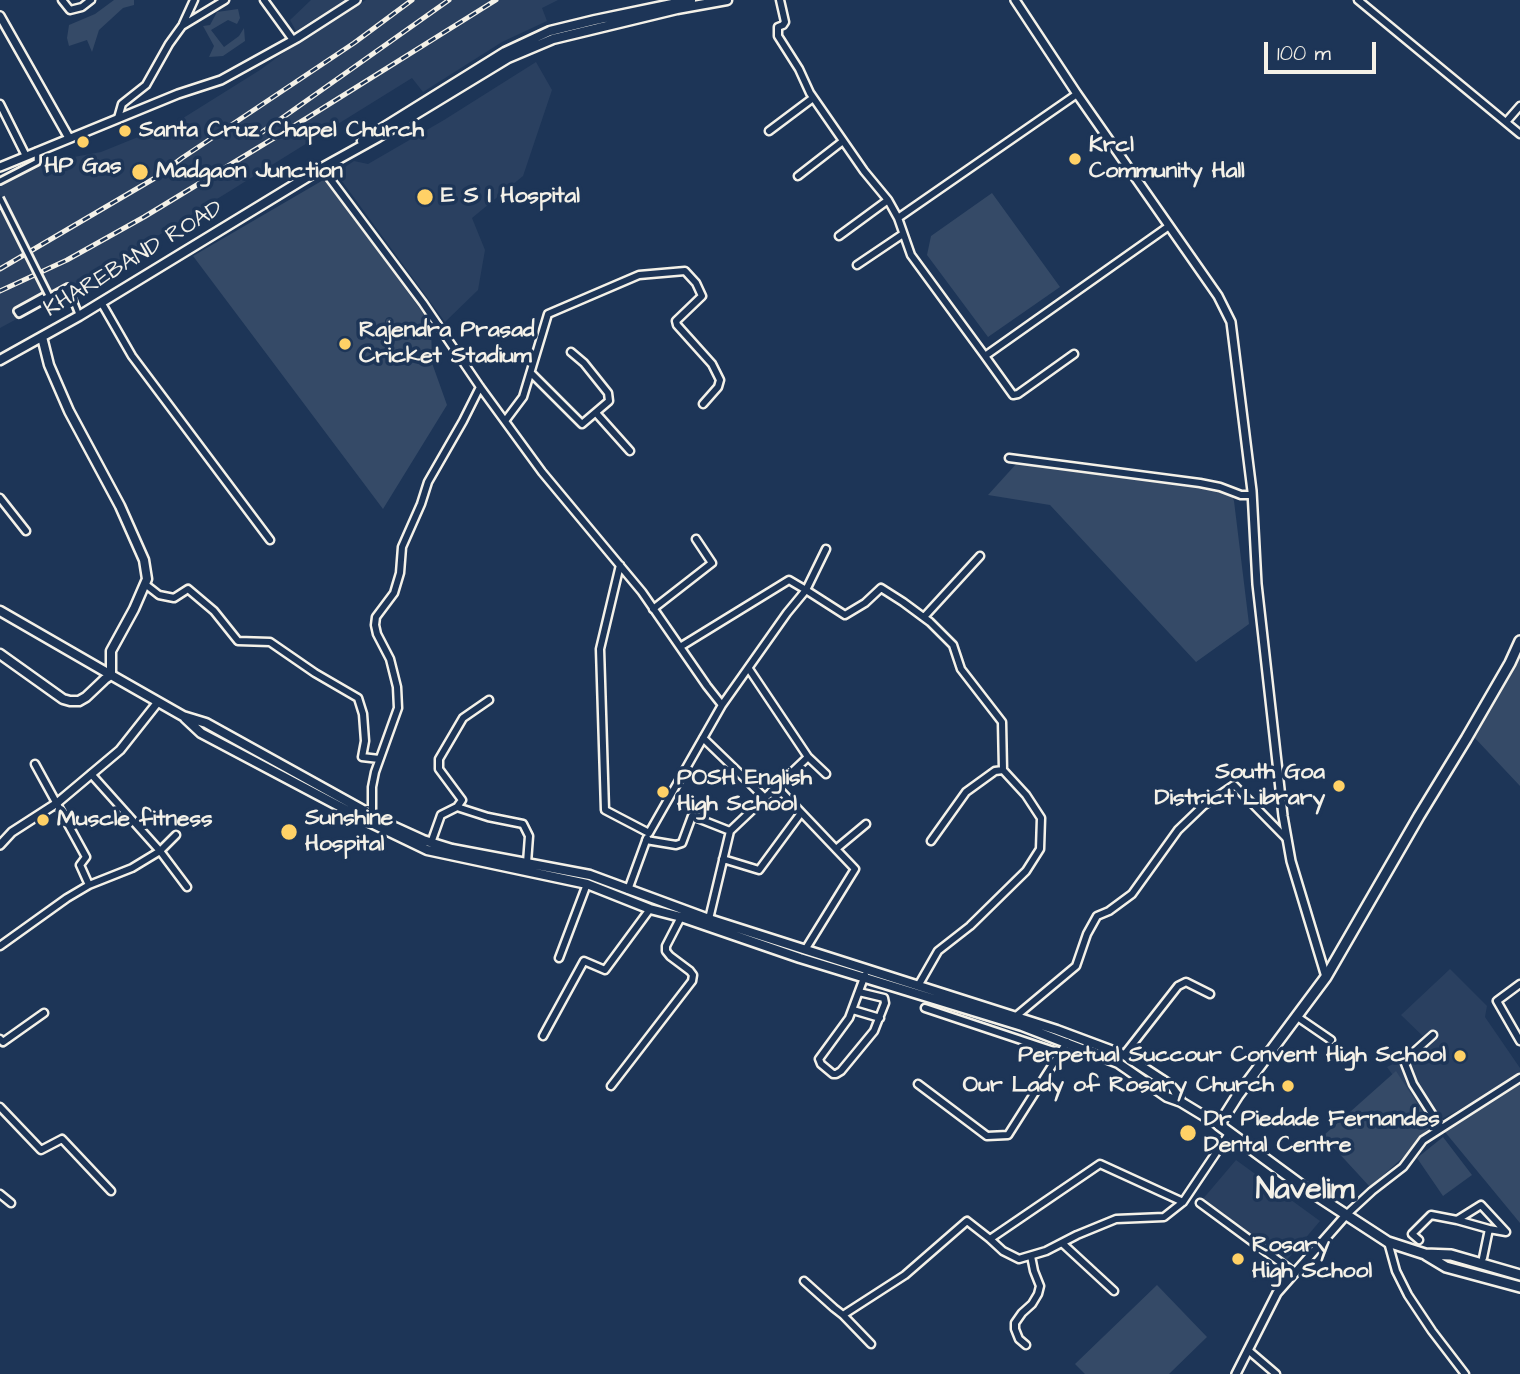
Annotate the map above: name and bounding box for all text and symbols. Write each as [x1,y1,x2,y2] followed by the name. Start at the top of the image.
[1268,28,1380,72] scale bar
[1277,39,1331,68] text: 100 m
[139,117,424,145] place label: Santa Cruz Chapel Church
[117,123,133,139] marker: Santa Cruz Chapel Church
[1089,132,1245,186] place label: Krcl Community Hall
[75,134,91,150] marker: HP Gas
[1067,151,1083,167] marker: Krcl Community Hall
[45,153,121,181] place label: HP Gas
[156,158,343,186] place label: Madgaon Junction
[130,162,150,182] marker: Madgaon Junction
[441,183,580,211] place label: E S I Hospital
[415,187,435,207] marker: E S I Hospital
[40,196,228,324] street label: KHAREBAND ROAD
[359,317,535,371] place label: Rajendra Prasad Cricket Stadium
[337,336,353,352] marker: Rajendra Prasad Cricket Stadium
[1154,759,1325,813] place label: South Goa District Library
[677,765,812,819] place label: POSH English High School
[1331,778,1347,794] marker: South Goa District Library
[655,784,671,800] marker: POSH English High School
[305,805,393,859] place label: Sunshine Hospital
[57,806,213,834] place label: Muscle fitness
[35,812,51,828] marker: Muscle fitness
[279,822,299,842] marker: Sunshine Hospital
[1018,1042,1446,1070] place label: Perpetual Succour Convent High School
[1452,1048,1468,1064] marker: Perpetual Succour Convent High School
[963,1072,1274,1100] place label: Our Lady of Rosary Church
[1280,1078,1296,1094] marker: Our Lady of Rosary Church
[1204,1106,1440,1160] place label: Dr Piedade Fernandes Dental Centre
[1178,1123,1198,1143] marker: Dr Piedade Fernandes Dental Centre
[1256,1174,1354,1210] district label: Navelim
[1252,1232,1372,1286] place label: Rosary High School
[1230,1251,1246,1267] marker: Rosary High School

